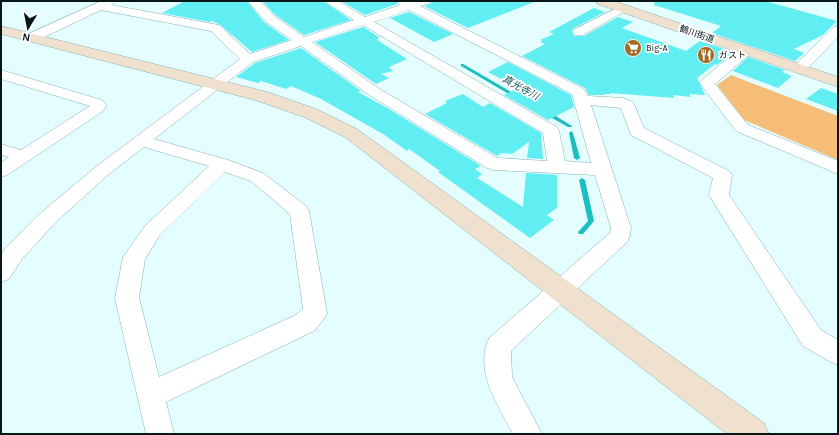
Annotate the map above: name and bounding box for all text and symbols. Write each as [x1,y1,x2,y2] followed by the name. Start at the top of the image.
[8,8,48,48] north arrow
[678,23,716,45] street label: 鶴川街道
[21,30,31,44] text: N
[623,38,643,58] supermarket icon: Big-A
[646,43,668,53] place label: Big-A
[696,45,716,65] restaurant icon: ガスト
[719,50,746,60] place label: ガスト
[500,73,542,103] water label: 真光寺川

